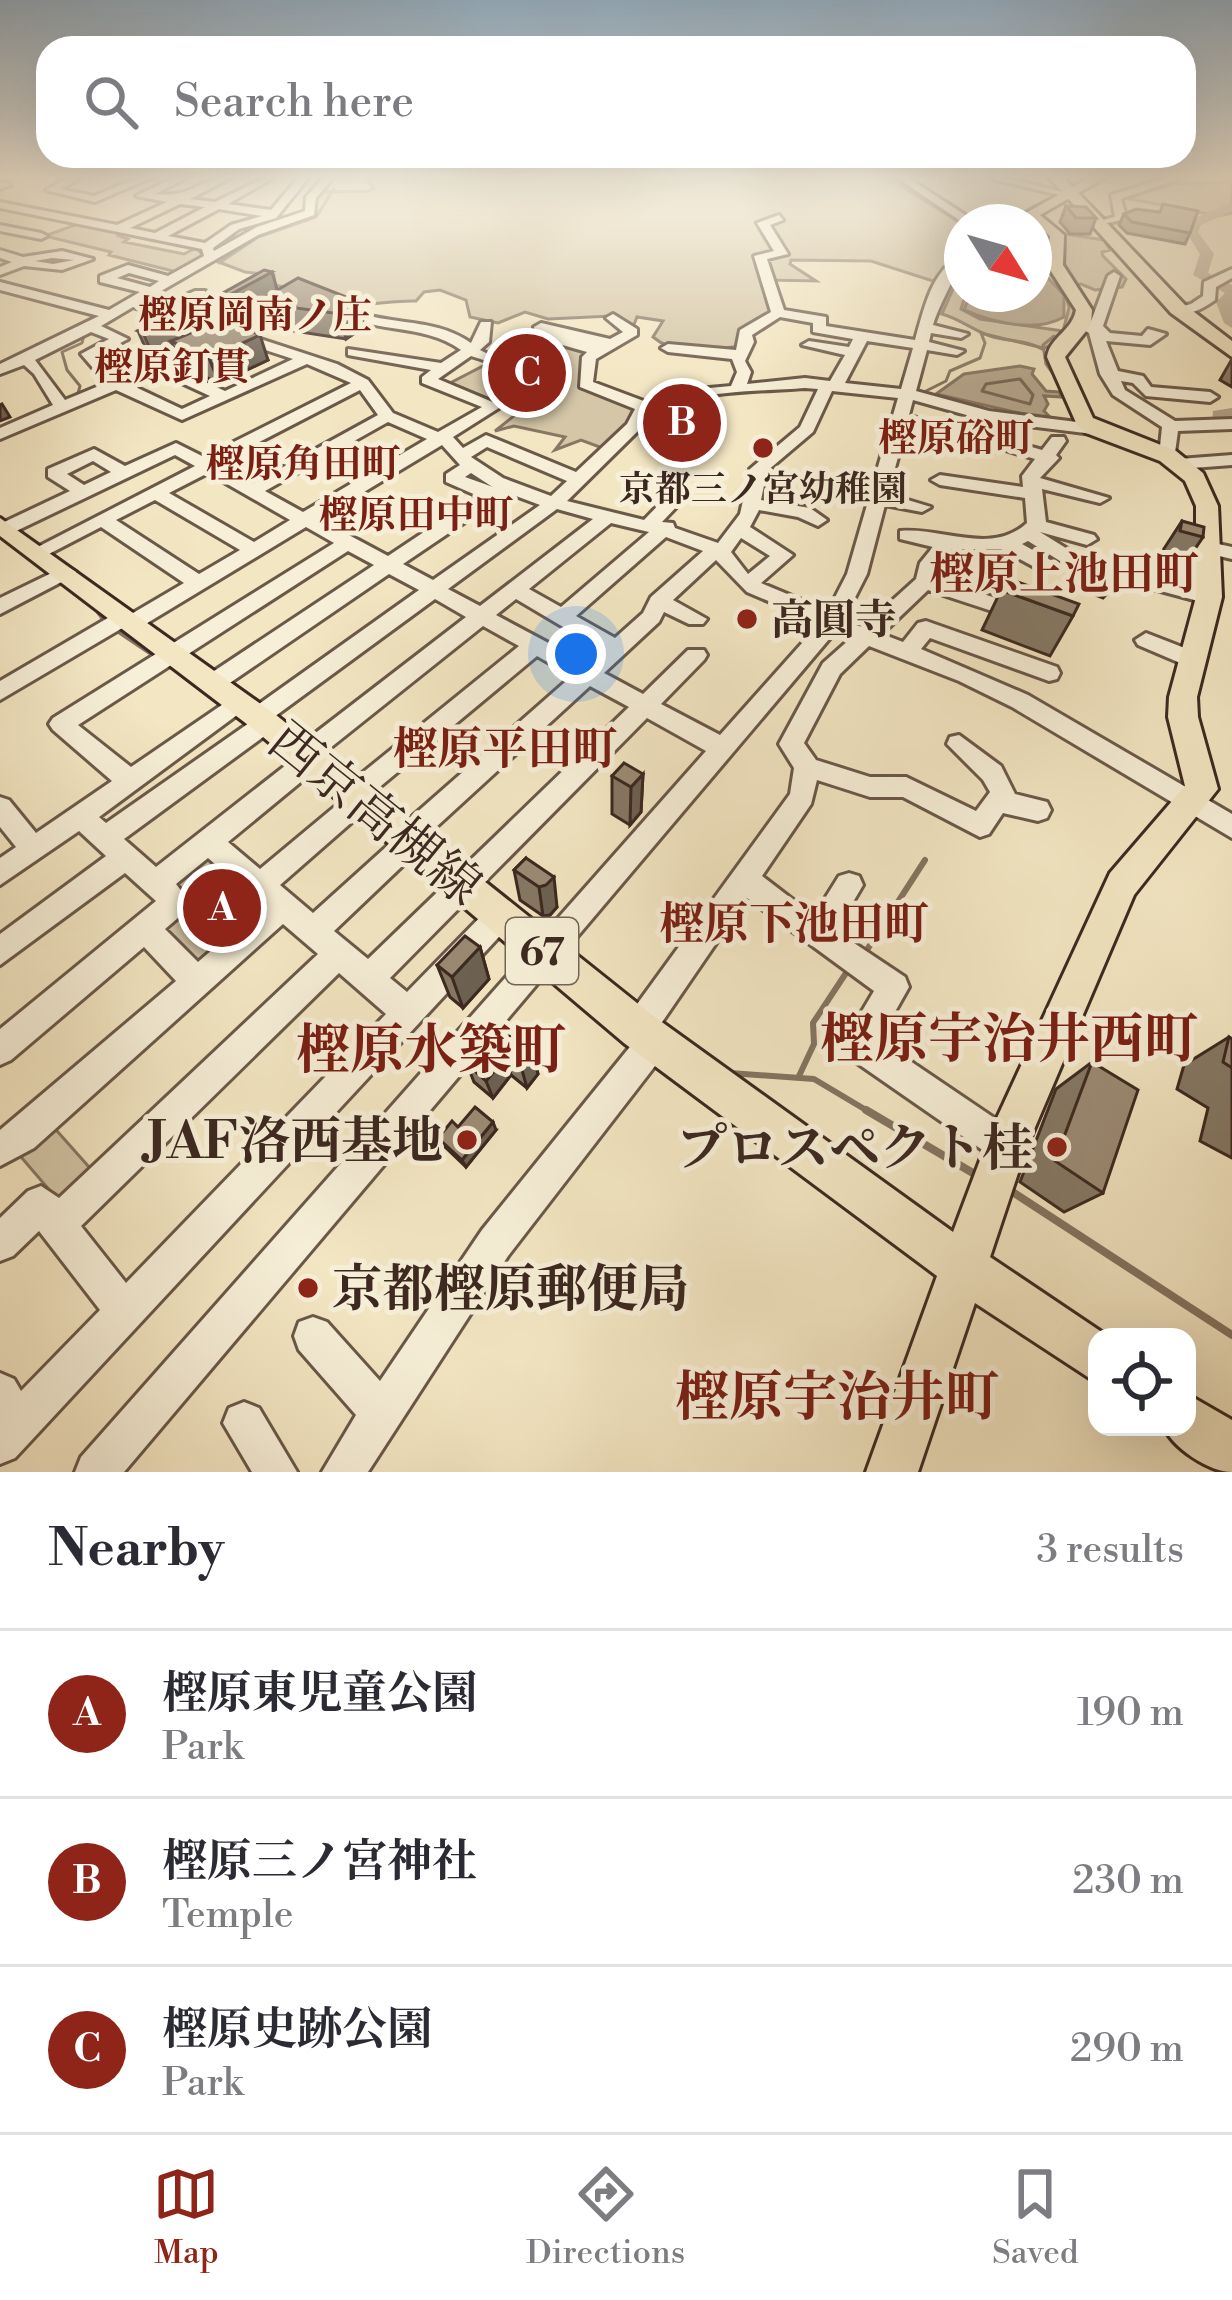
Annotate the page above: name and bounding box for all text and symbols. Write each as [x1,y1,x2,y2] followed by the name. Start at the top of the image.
[36,36,1196,168] search box
[78,69,144,135] icon: search
[174,74,414,131] text: Search here
[944,204,1052,312] north arrow
[138,292,372,341] district label: 樫原岡南ノ庄
[488,328,566,418] pin: C
[94,344,250,393] district label: 樫原釘貫
[643,378,721,468] pin: B
[878,415,1034,464] district label: 樫原硲町
[750,435,776,461] marker: 京都三ノ宮幼稚園
[205,441,401,490] district label: 樫原角田町
[619,468,907,513] place label: 京都三ノ宮幼稚園
[318,492,514,541] district label: 樫原田中町
[929,547,1199,604] district label: 樫原上池田町
[771,595,897,648] place label: 高圓寺
[734,606,760,632] marker: 高圓寺
[546,624,606,684] your location
[255,710,493,920] street label: 西京高槻線
[392,722,618,779] district label: 樫原平田町
[183,863,261,953] pin: A
[659,897,929,954] district label: 樫原下池田町
[506,918,578,984] road number: 67
[820,1007,1198,1075] district label: 樫原宇治井西町
[296,1018,566,1086] district label: 樫原水築町
[141,1111,443,1175] place label: JAF洛西基地
[676,1118,1033,1182] place label: プロスペクト桂
[454,1127,480,1153] marker: JAF洛西基地
[1044,1134,1070,1160] marker: プロスペクト桂
[332,1259,689,1323] place label: 京都樫原郵便局
[295,1275,321,1301] marker: 京都樫原郵便局
[1088,1328,1196,1436] map controls
[1088,1328,1196,1436] button: locate
[675,1365,999,1433] district label: 樫原宇治井町
[48,1518,224,1582] text: Nearby
[1036,1526,1184,1575] text: 3 results
[162,1666,477,1723] text: 樫原東児童公園
[73,1689,101,1738] text: A
[1077,1689,1184,1738] text: 190 m
[162,1723,243,1772] text: Park
[162,1834,477,1891] text: 樫原三ノ宮神社
[72,1857,102,1906] text: B
[1072,1857,1184,1906] text: 230 m
[162,1891,293,1940] text: Temple
[162,2002,432,2059] text: 樫原史跡公園
[73,2025,101,2074] text: C
[1070,2025,1184,2074] text: 290 m
[162,2059,243,2108] text: Park
[153,2161,219,2274] tab: Map
[526,2161,685,2274] tab: Directions
[992,2161,1079,2274] tab: Saved

